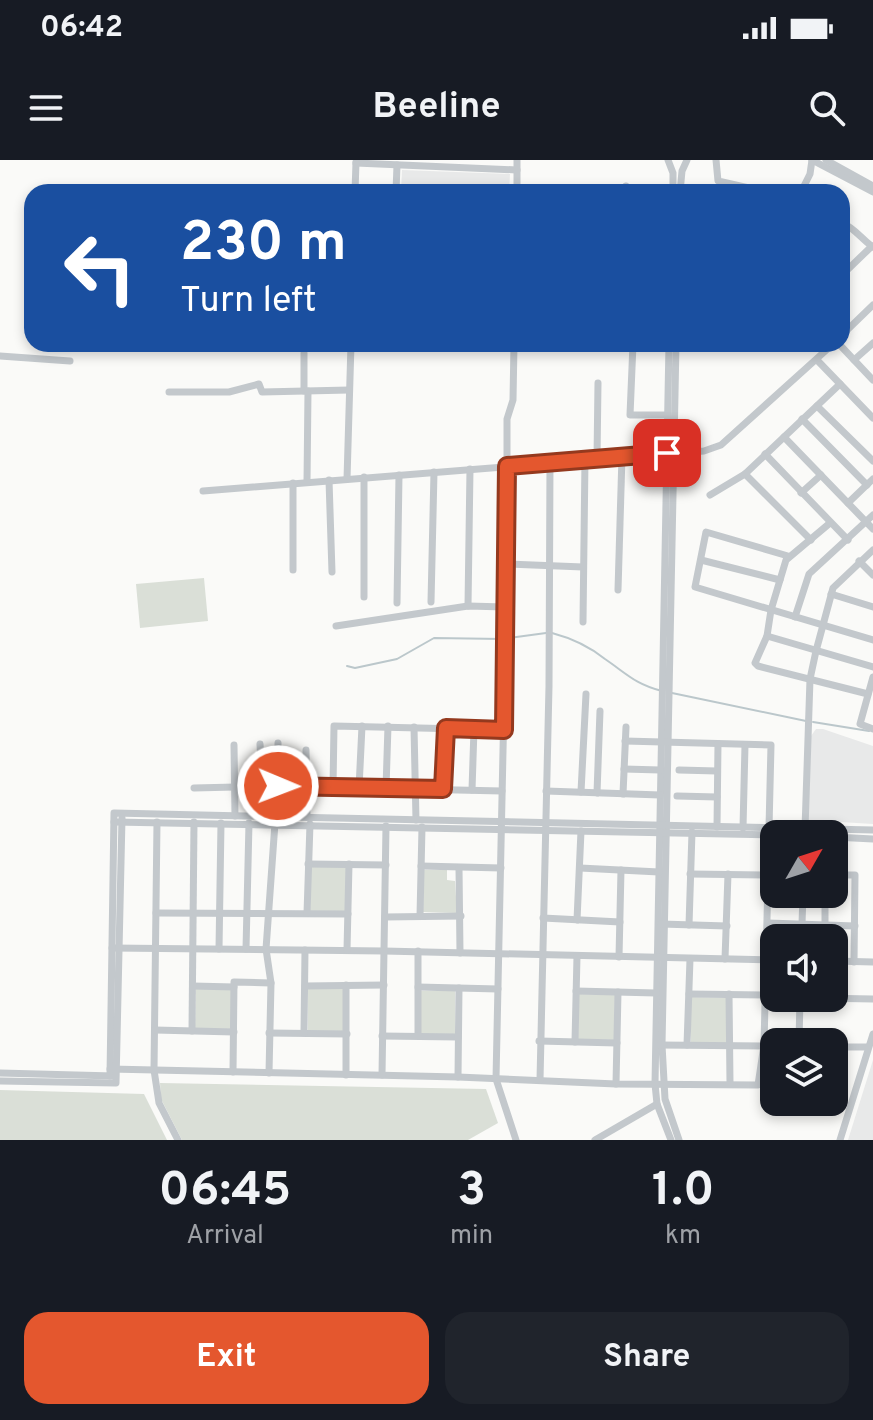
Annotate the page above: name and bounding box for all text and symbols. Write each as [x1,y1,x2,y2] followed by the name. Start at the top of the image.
[40,10,123,47] text: 06:42
[372,85,501,131] text: Beeline
[24,86,68,130] icon: menu
[805,86,849,130] icon: search
[180,210,347,280] text: 230 m
[48,216,152,320] icon: left
[180,279,317,325] text: Turn left
[633,419,701,487] pin
[645,431,689,475] icon: arrive
[236,744,320,828] position arrow
[760,820,848,908] north arrow
[760,820,848,1116] map controls
[760,924,848,1012] button: sound
[760,1028,848,1116] button: layers
[159,1162,291,1222] text: 06:45
[457,1162,486,1222] text: 3
[652,1162,714,1222] text: 1.0
[186,1220,264,1253] text: Arrival
[450,1220,493,1253] text: min
[665,1220,701,1253] text: km
[24,1312,429,1404] button: Exit
[445,1312,849,1404] button: Share

